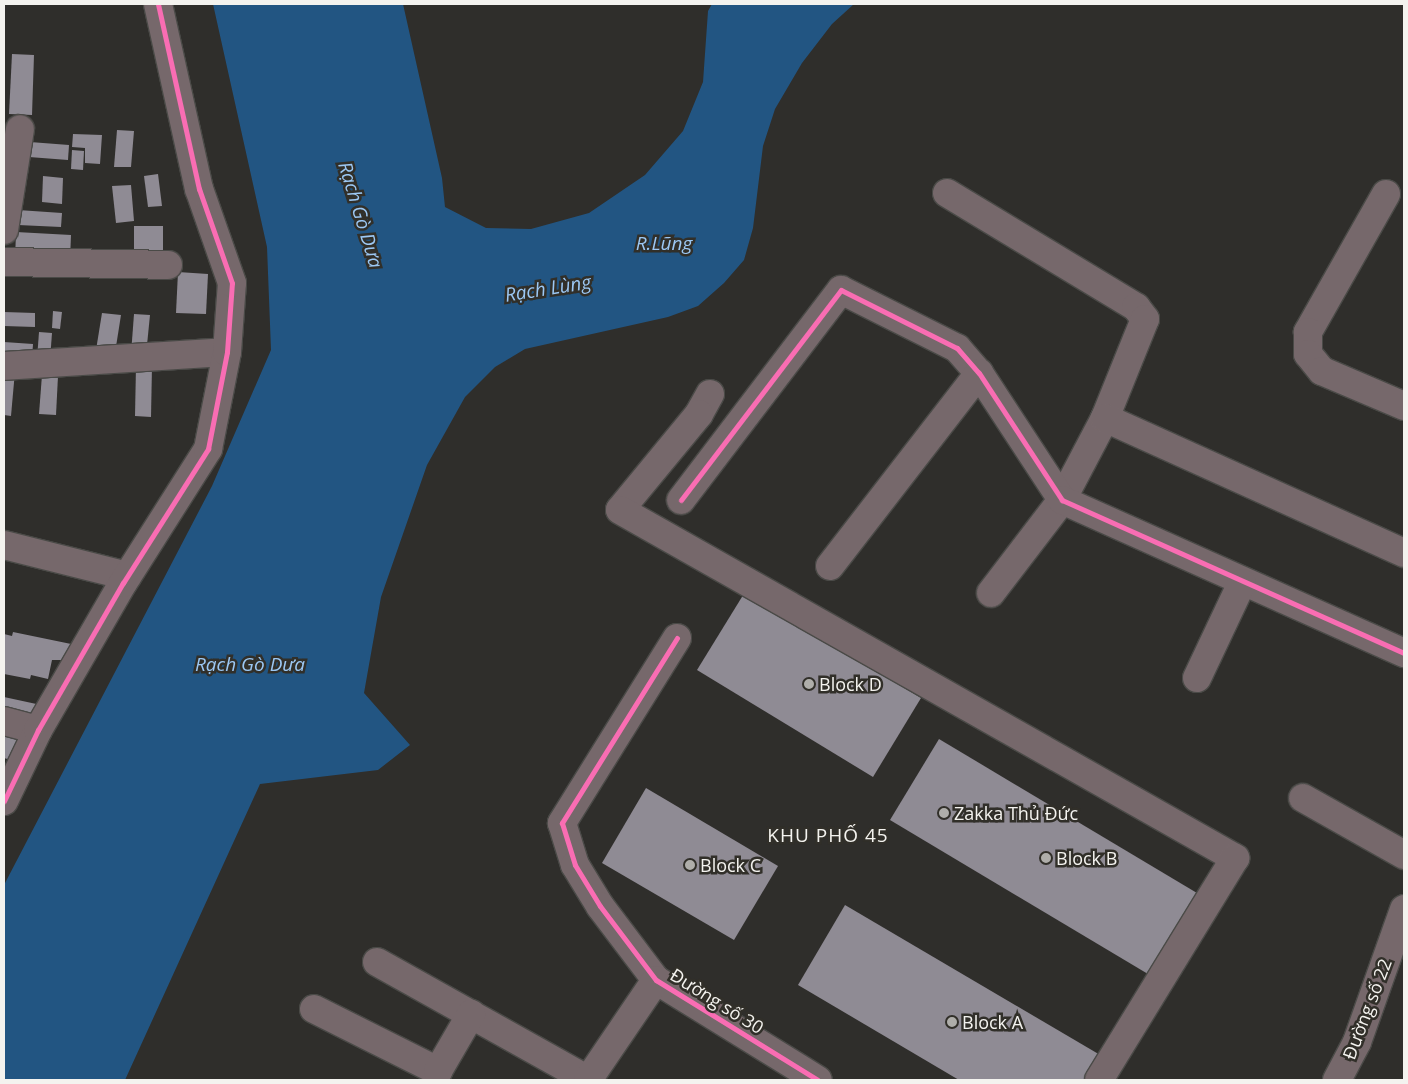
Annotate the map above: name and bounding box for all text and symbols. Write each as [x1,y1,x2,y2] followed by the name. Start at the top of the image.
[333,159,387,271] water label: Rạch Gò Dưa
[636,233,692,255] water label: R.Lũng
[503,271,593,307] water label: Rạch Lùng
[195,654,305,676] water label: Rạch Gò Dưa
[819,673,882,695] place label: Block D
[803,678,815,690] marker: Block D
[954,802,1078,824] place label: Zakka Thủ Đức
[938,807,950,819] marker: Zakka Thủ Đức
[766,825,890,847] district label: KHU PHỐ 45
[1056,847,1117,869] place label: Block B
[1040,852,1052,864] marker: Block B
[700,854,761,876] place label: Block C
[684,859,696,871] marker: Block C
[1338,956,1396,1062] street label: Đường số 22
[666,964,768,1038] street label: Đường số 30
[962,1011,1023,1033] place label: Block A
[946,1016,958,1028] marker: Block A

